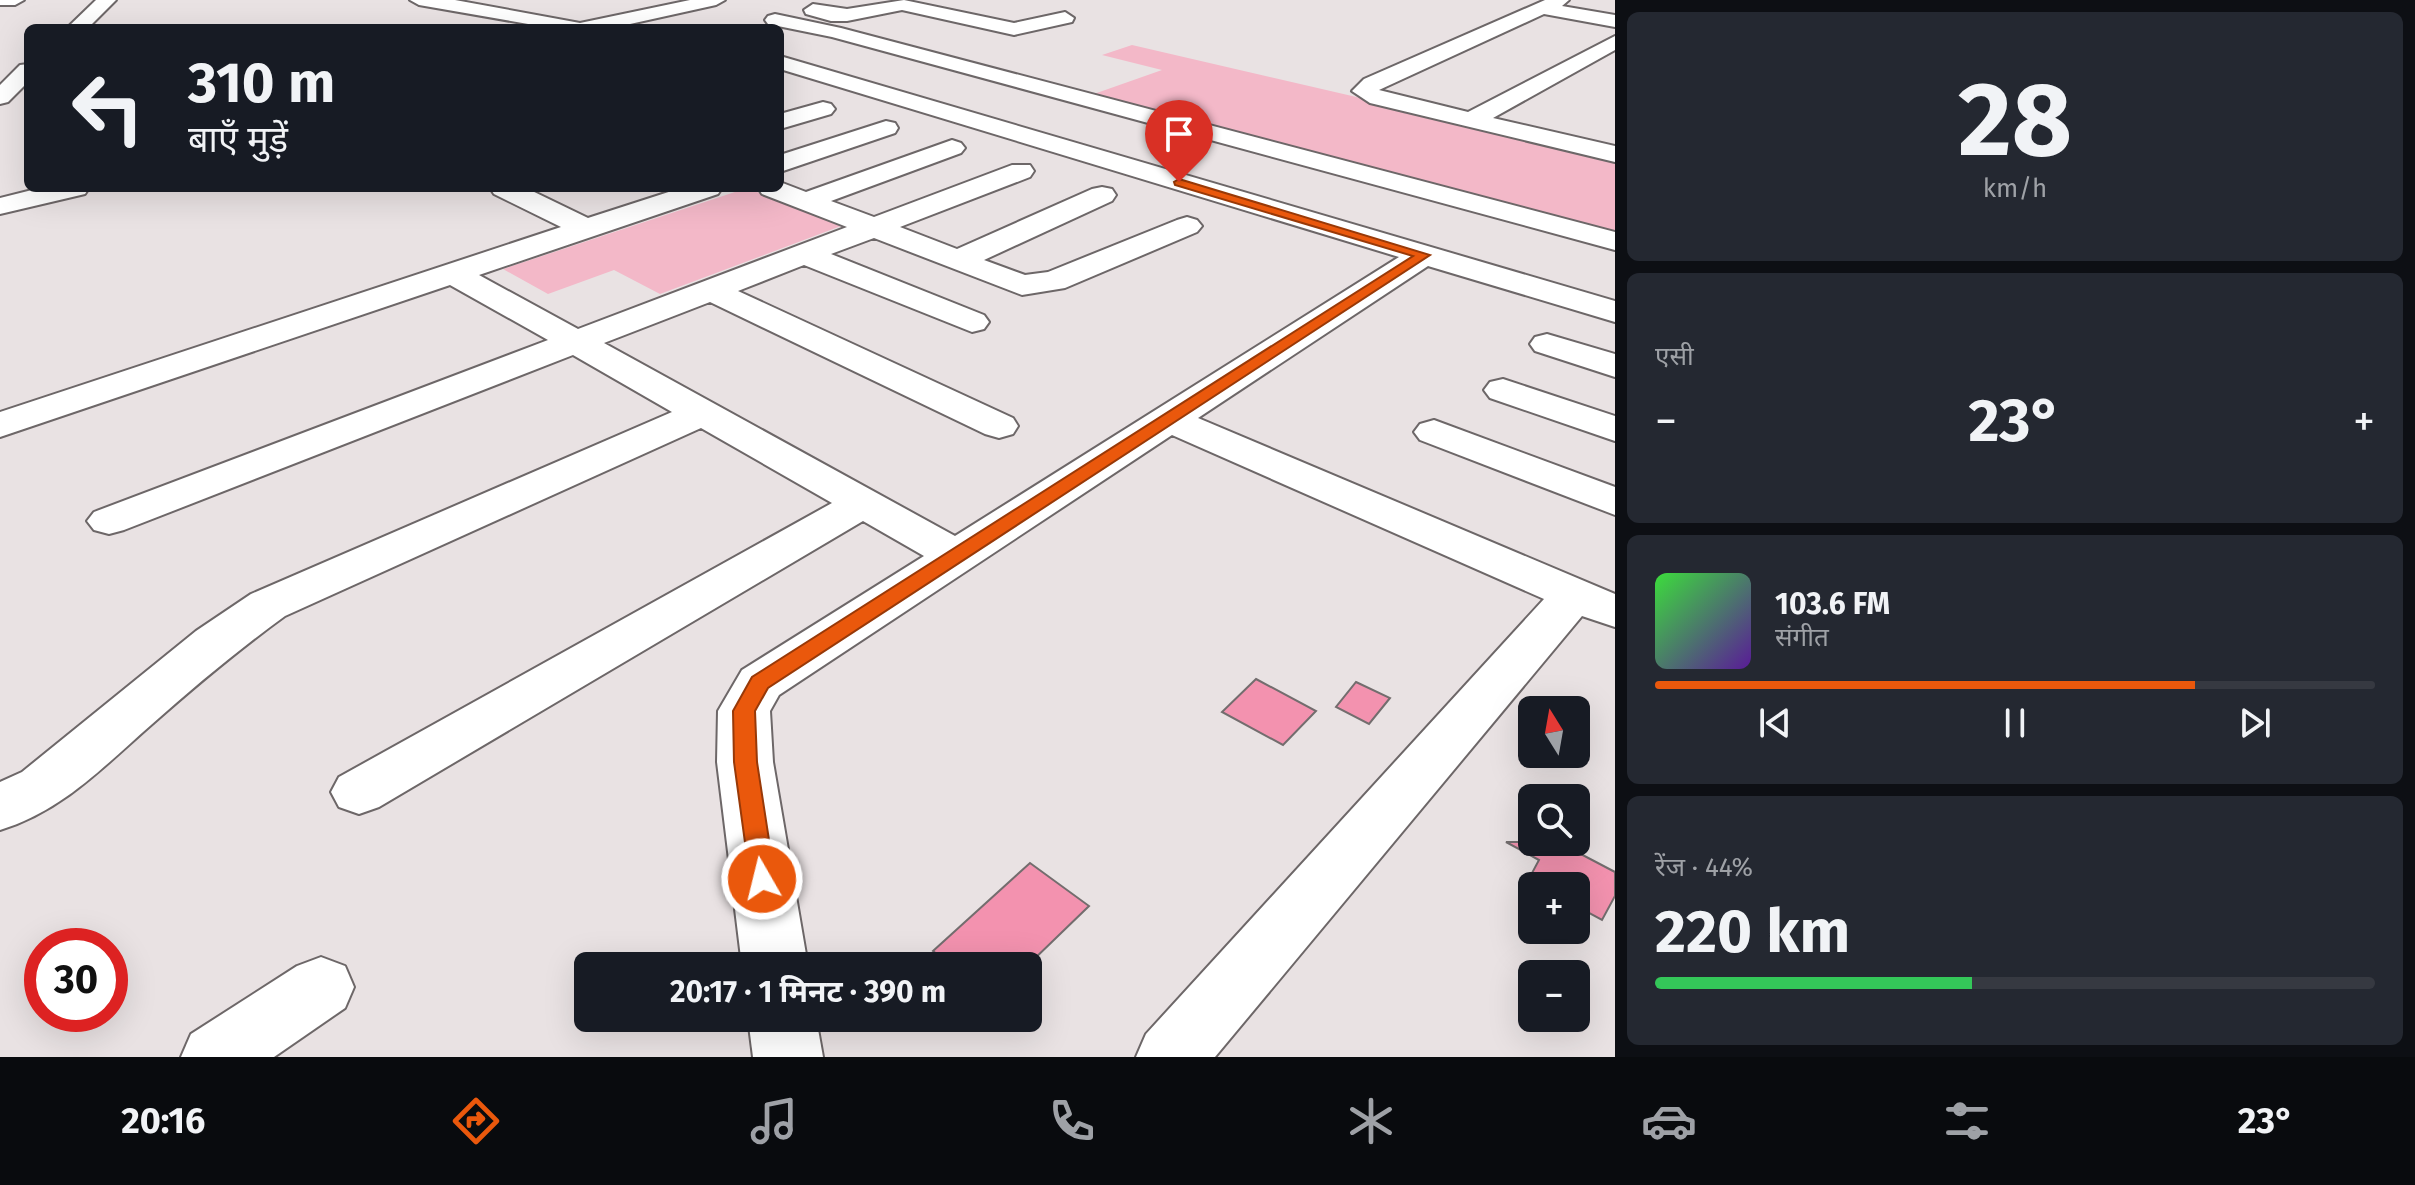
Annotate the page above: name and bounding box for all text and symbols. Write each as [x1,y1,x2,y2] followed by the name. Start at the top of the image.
[188,50,335,117] text: 310 m
[56,56,160,160] icon: left
[1958,58,2072,183] text: 28
[1145,100,1213,182] pin
[1157,112,1201,156] icon: arrive
[188,118,288,162] text: बाएँ मुड़ें
[1983,173,2047,204] text: km/h
[1655,341,1694,372] text: एसी
[1968,385,2062,457] text: 23°
[1655,395,1677,448] text: −
[2353,395,2375,448] text: +
[1775,586,1890,622] text: 103.6 FM
[1775,622,1829,653] text: संगीत
[1518,696,1590,768] north arrow
[1518,696,1590,1032] map controls
[1753,701,1797,745] icon: previous
[1993,701,2037,745] icon: pause
[2233,701,2277,745] icon: next
[1518,784,1590,856] button: search
[720,837,804,921] position arrow
[1655,852,1753,883] text: रेंज · 44%
[1518,872,1590,944] button: +
[1655,896,1850,968] text: 220 km
[24,928,128,1032] speed limit sign: 30
[1518,960,1590,1032] button: −
[670,974,946,1010] text: 20:17 · 1 मिनट · 390 m
[448,1093,504,1149] icon: directions
[746,1093,802,1149] icon: music
[1044,1093,1100,1149] icon: phone
[1343,1093,1399,1149] icon: climate
[1641,1093,1697,1149] icon: car
[1939,1093,1995,1149] icon: filters
[121,1099,205,1143] text: 20:16
[2238,1099,2294,1143] text: 23°

